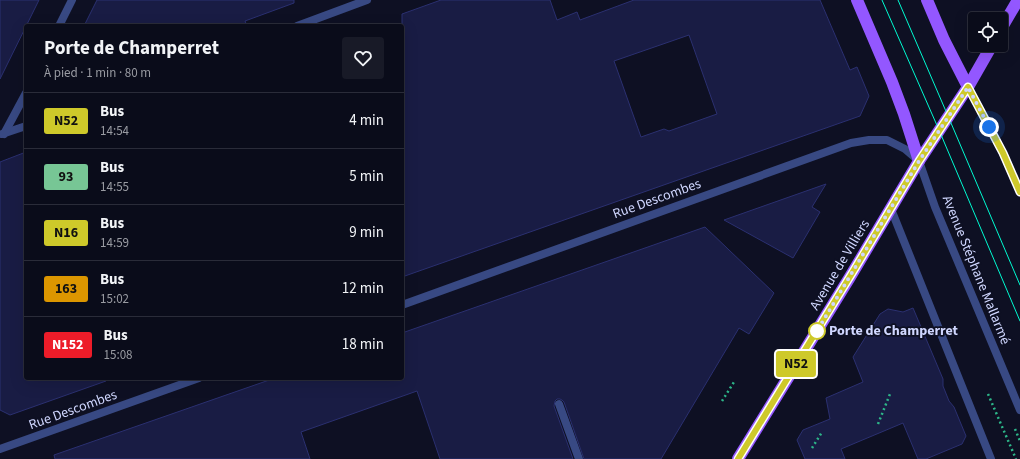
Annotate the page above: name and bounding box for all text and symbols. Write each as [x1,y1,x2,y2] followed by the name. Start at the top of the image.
[968,12,1008,52] map controls
[968,12,1008,52] button: locate
[44,35,219,62] text: Porte de Champerret
[342,37,384,79] button: heart
[44,64,151,82] text: À pied · 1 min · 80 m
[100,101,124,122] text: Bus
[349,110,384,131] text: 4 min
[54,111,78,131] text: N52
[979,117,999,137] your location
[100,122,129,140] text: 14:54
[100,157,124,178] text: Bus
[349,166,384,187] text: 5 min
[59,167,73,187] text: 93
[610,174,704,224] street label: Rue Descombes
[100,178,129,196] text: 14:55
[937,192,1015,348] street label: Avenue Stéphane Mallarmé
[100,213,124,234] text: Bus
[805,216,875,314] street label: Avenue de Villiers
[349,222,384,243] text: 9 min
[54,223,78,243] text: N16
[100,234,129,252] text: 14:59
[100,269,124,290] text: Bus
[342,278,384,299] text: 12 min
[55,279,77,299] text: 163
[100,290,129,308] text: 15:02
[829,321,959,341] place label: Porte de Champerret
[808,322,826,340] marker: Porte de Champerret
[104,325,128,346] text: Bus
[342,334,384,355] text: 18 min
[52,335,84,355] text: N152
[104,346,133,364] text: 15:08
[773,351,819,377] line badge: N52
[784,354,808,374] text: N52
[26,385,120,435] street label: Rue Descombes

